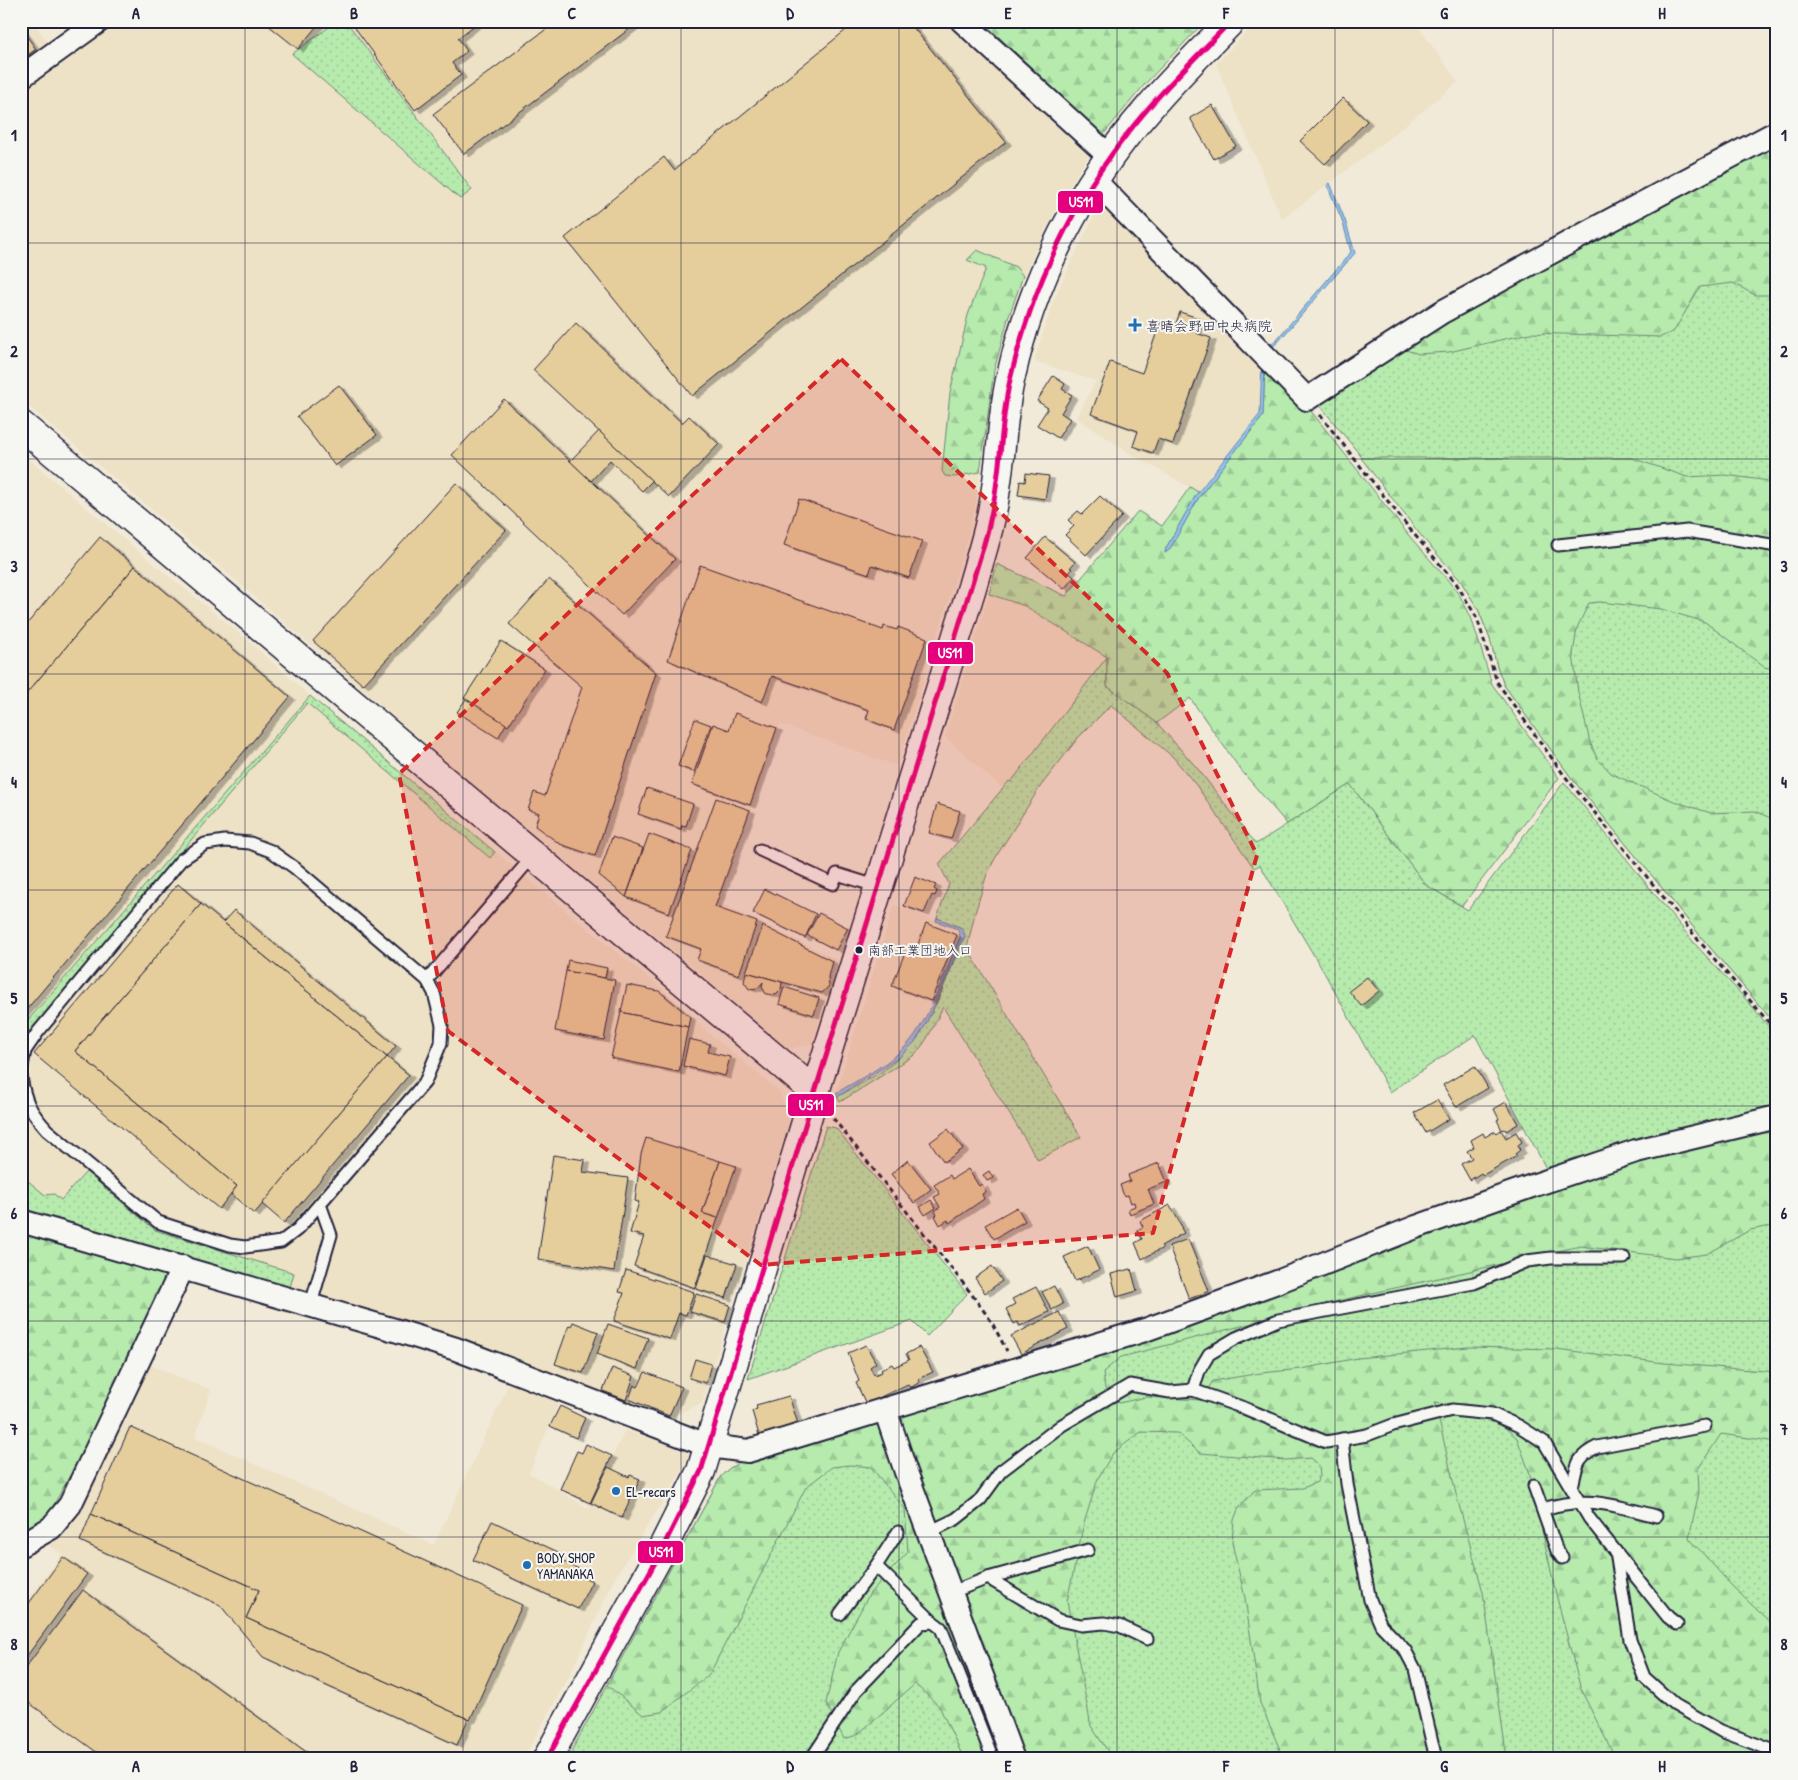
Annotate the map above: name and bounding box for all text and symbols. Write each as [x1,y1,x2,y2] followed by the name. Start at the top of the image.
[132,2,140,24] text: A
[350,2,358,24] text: B
[568,2,577,24] text: C
[786,2,794,24] text: D
[1004,2,1012,24] text: E
[1222,2,1230,24] text: F
[1440,2,1448,24] text: G
[1658,2,1666,24] text: H
[11,124,17,146] text: 1
[1781,124,1787,146] text: 1
[1057,190,1104,214] line badge: US11
[1069,192,1093,211] text: US11
[1146,316,1272,335] place label: 喜晴会野田中央病院
[1128,318,1142,332] marker: 喜晴会野田中央病院
[10,340,18,362] text: 2
[1780,340,1788,362] text: 2
[10,555,18,577] text: 3
[1780,555,1788,577] text: 3
[927,641,974,665] line badge: US11
[938,643,962,662] text: US11
[11,771,17,793] text: 4
[1781,771,1787,793] text: 4
[868,941,972,959] place label: 南部工業団地入口
[854,945,864,955] marker: 南部工業団地入口
[11,987,18,1009] text: 5
[1781,987,1788,1009] text: 5
[787,1093,835,1117] line badge: US11
[799,1095,823,1114] text: US11
[11,1202,18,1224] text: 6
[1781,1202,1788,1224] text: 6
[9,1418,18,1440] text: 7
[1779,1418,1788,1440] text: 7
[626,1482,676,1501] place label: EL-recars
[610,1485,622,1497] marker: EL-recars
[637,1540,684,1564] line badge: US11
[649,1542,673,1561] text: US11
[537,1548,595,1583] place label: BODY SHOP YAMANAKA
[521,1559,533,1571] marker: BODY SHOP YAMANAKA
[11,1633,18,1655] text: 8
[1781,1633,1788,1655] text: 8
[132,1755,140,1777] text: A
[350,1755,358,1777] text: B
[568,1755,577,1777] text: C
[786,1755,794,1777] text: D
[1004,1755,1012,1777] text: E
[1222,1755,1230,1777] text: F
[1440,1755,1448,1777] text: G
[1658,1755,1666,1777] text: H

